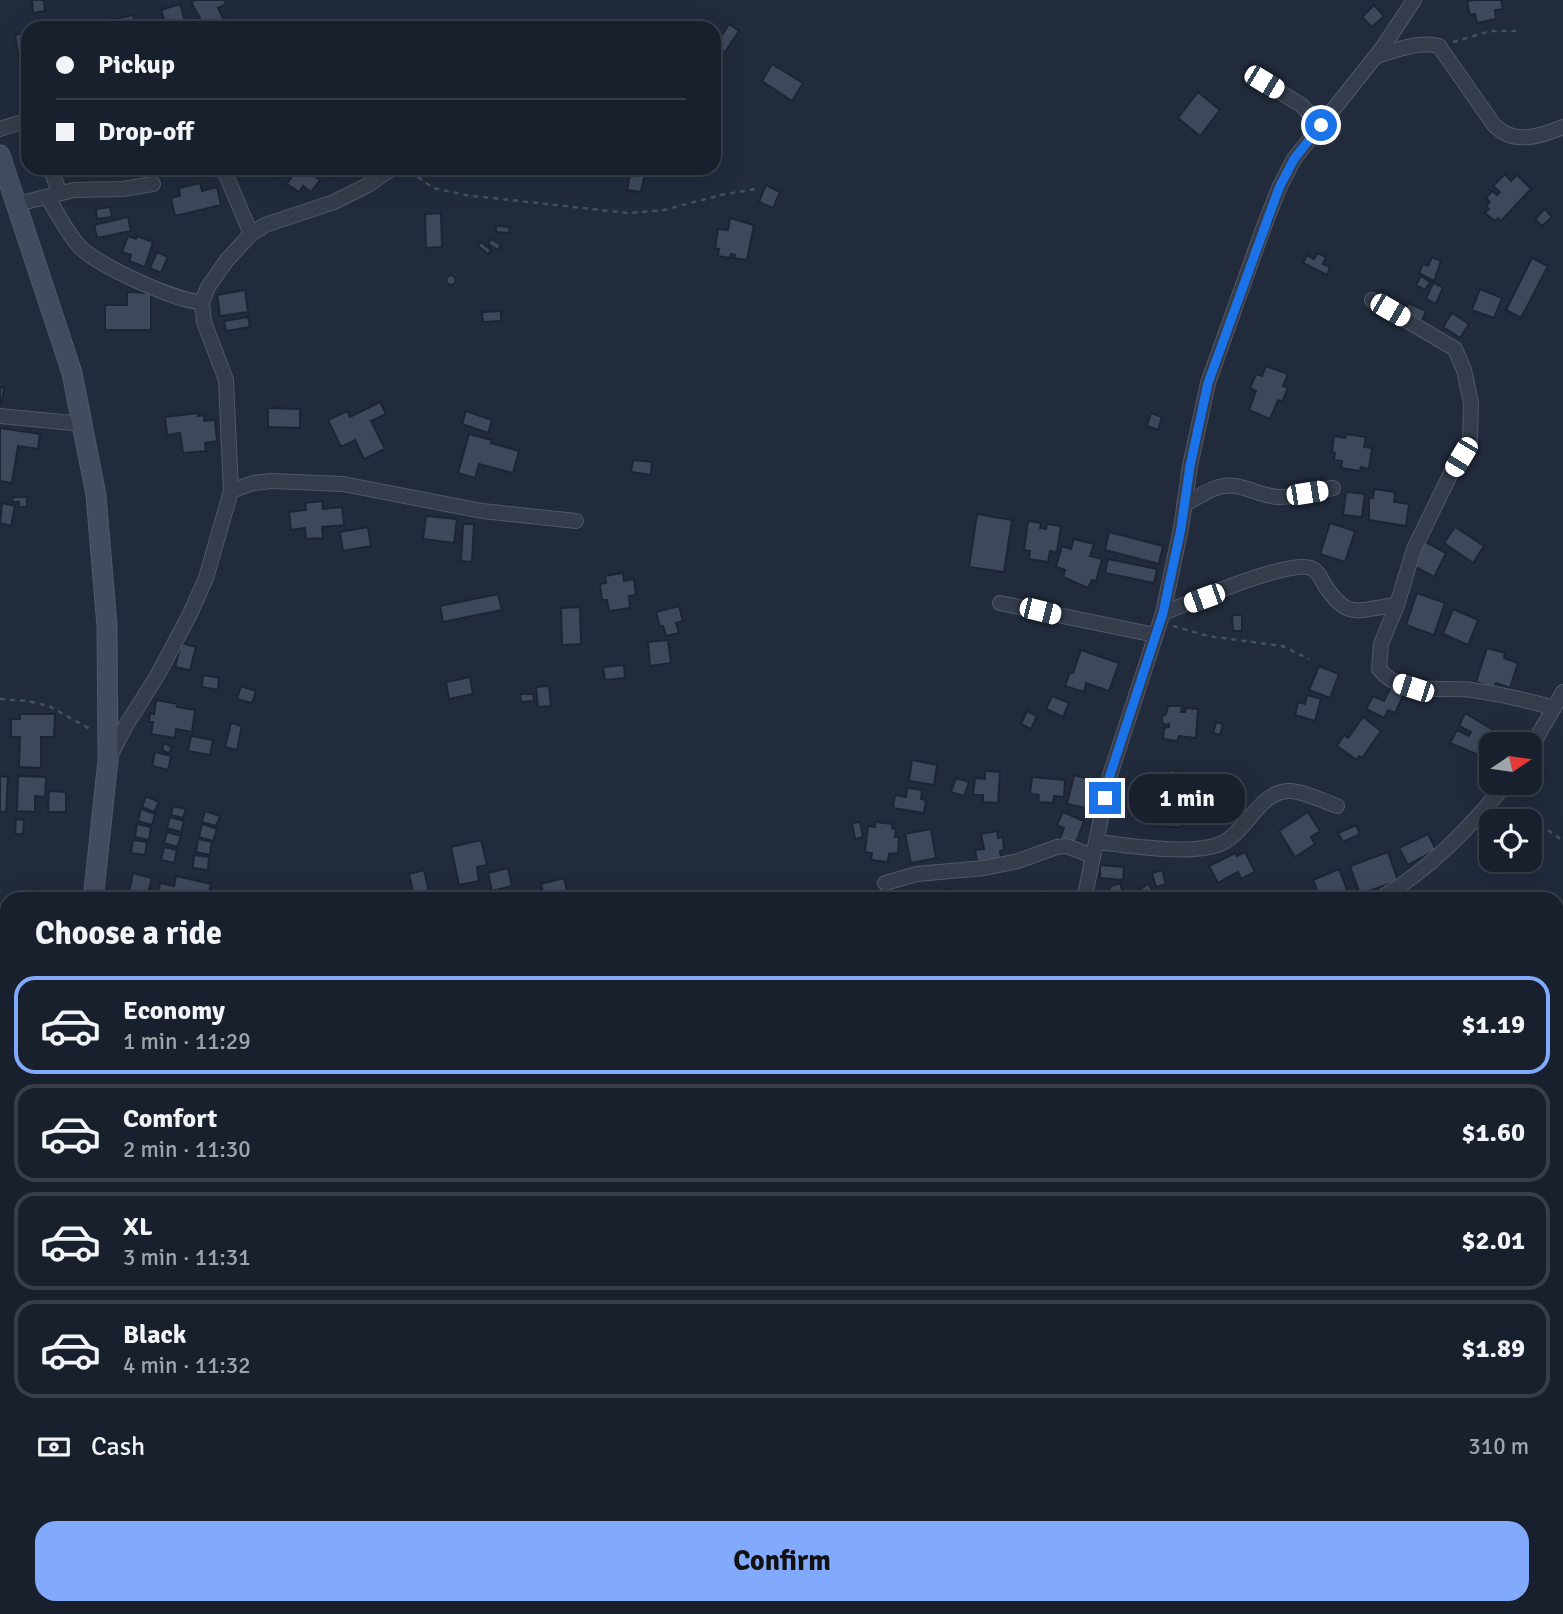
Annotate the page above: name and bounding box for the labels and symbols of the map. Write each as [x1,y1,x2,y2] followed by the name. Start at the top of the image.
[1241,62,1288,102] car
[1305,109,1337,141] route start
[1367,290,1414,330] car
[1442,434,1481,480] car
[1285,479,1330,507] car
[1181,581,1228,615] car
[1018,596,1063,626] car
[1390,672,1437,704] car
[1479,732,1542,794] north arrow
[1130,774,1245,822] callout: 1 min
[1089,782,1121,814] route end

